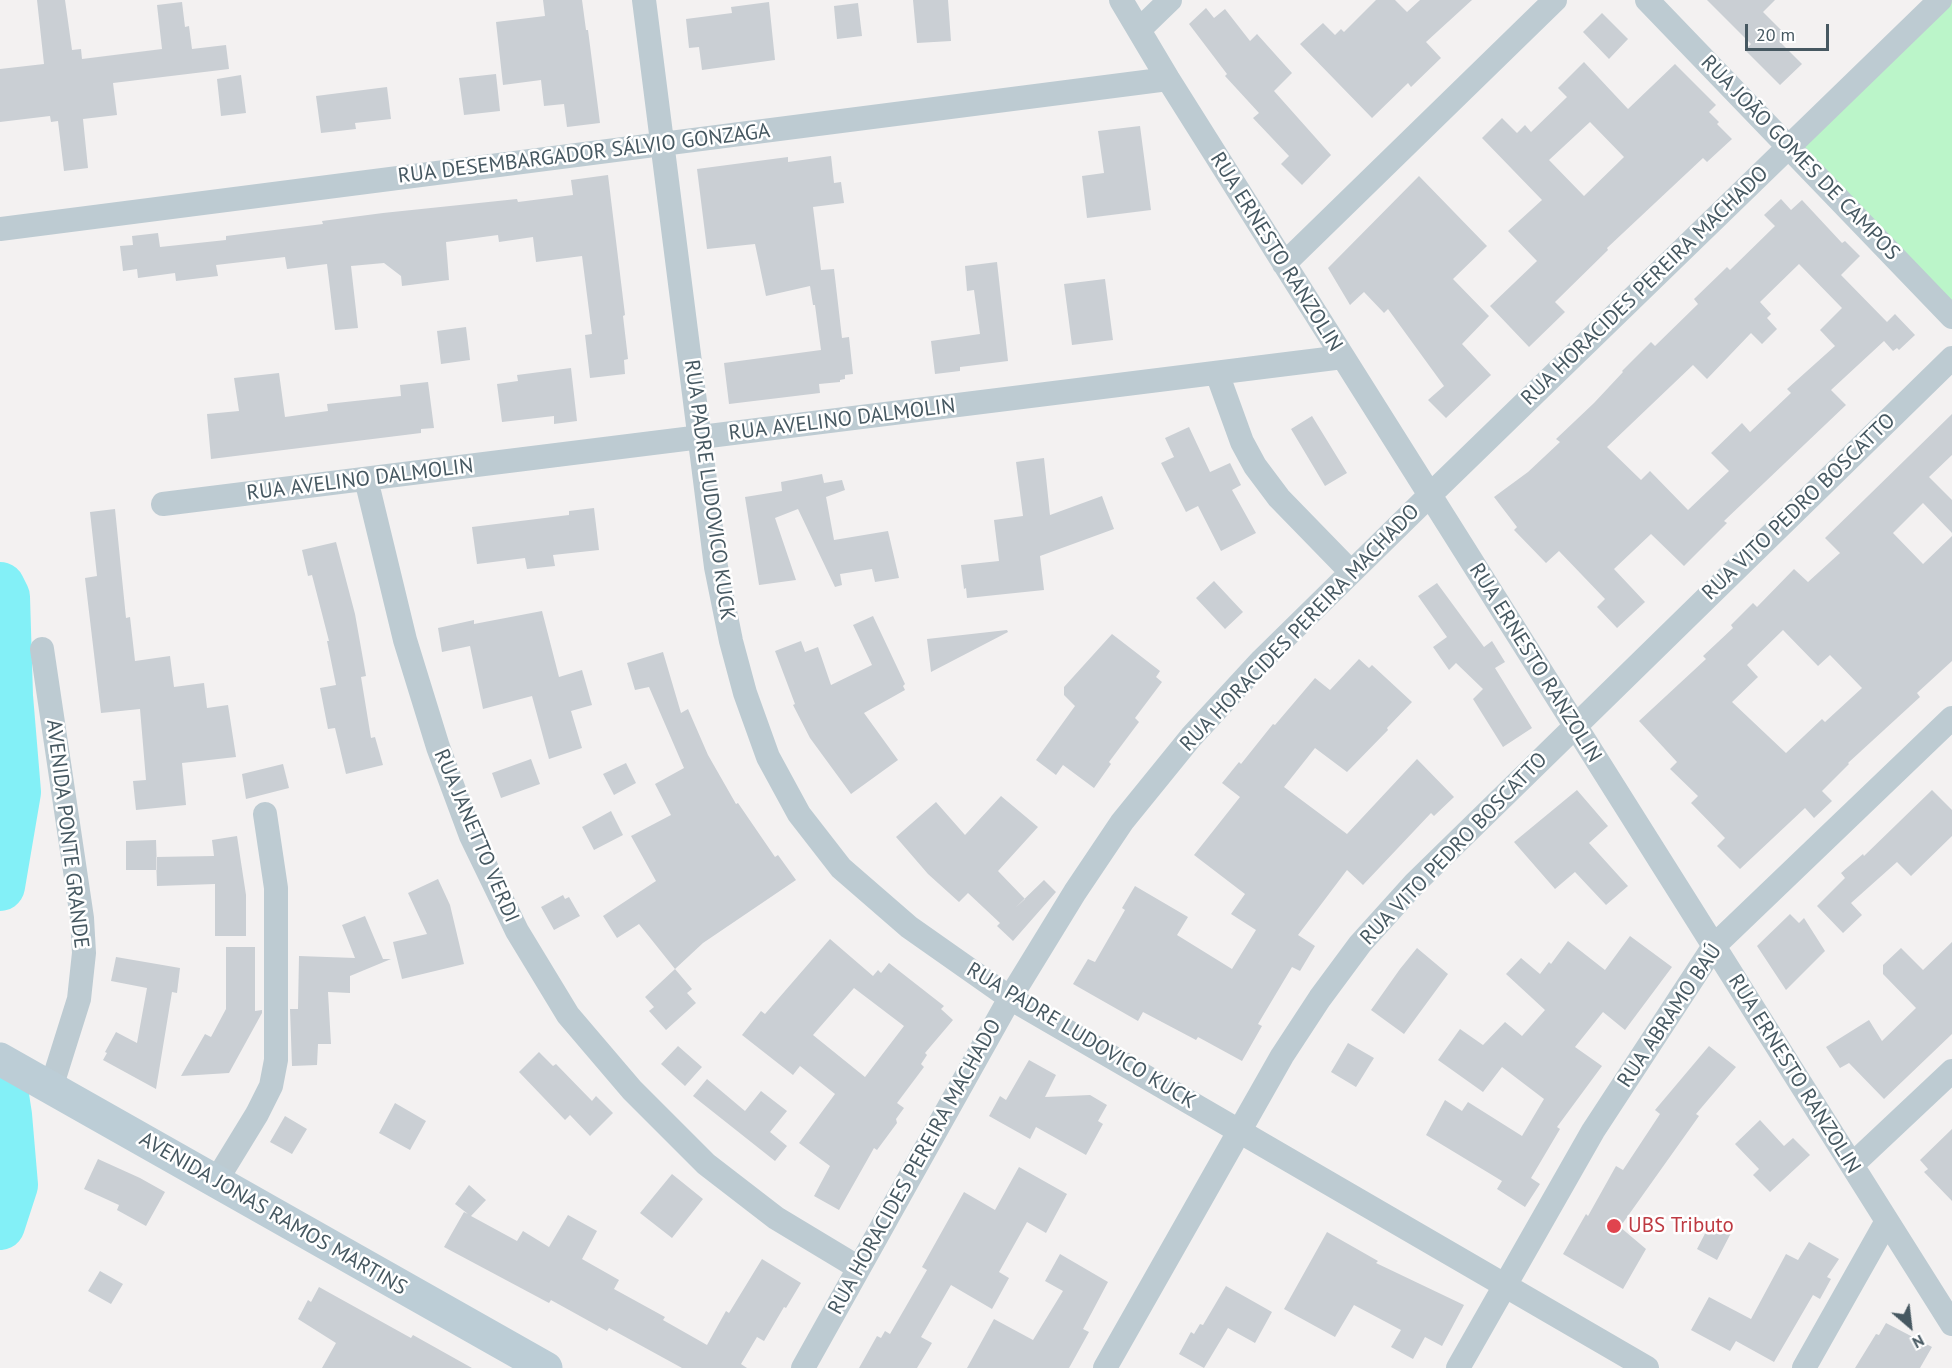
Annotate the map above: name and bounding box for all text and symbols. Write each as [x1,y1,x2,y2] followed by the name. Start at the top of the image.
[1748,12,1832,50] scale bar
[1756,23,1795,46] text: 20 m
[1695,50,1905,266] street label: RUA JOÃO GOMES DE CAMPOS
[396,119,772,189] street label: RUA DESEMBARGADOR SÁLVIO GONZAGA
[1204,148,1348,356] street label: RUA ERNESTO RANZOLIN
[1516,161,1774,411] street label: RUA HORACIDES PEREIRA MACHADO
[678,358,740,622] street label: RUA PADRE LUDOVICO KUCK
[727,394,957,446] street label: RUA AVELINO DALMOLIN
[1697,408,1901,606] street label: RUA VITO PEDRO BOSCATTO
[245,454,475,506] street label: RUA AVELINO DALMOLIN
[1175,499,1425,757] street label: RUA HORACIDES PEREIRA MACHADO
[1463,559,1607,767] street label: RUA ERNESTO RANZOLIN
[40,718,94,950] street label: AVENIDA PONTE GRANDE
[428,745,524,927] street label: RUA JANETTO VERDI
[1355,747,1553,951] street label: RUA VITO PEDRO BOSCATTO
[1613,939,1727,1093] street label: RUA ABRAMO BAÚ
[962,958,1200,1114] street label: RUA PADRE LUDOVICO KUCK
[1722,970,1866,1178] street label: RUA ERNESTO RANZOLIN
[823,1015,1007,1319] street label: RUA HORACIDES PEREIRA MACHADO
[135,1127,411,1301] street label: AVENIDA JONAS RAMOS MARTINS
[1628,1213,1734,1239] place label: UBS Tributo
[1605,1217,1623,1235] marker: UBS Tributo
[1880,1296,1940,1356] north arrow
[1909,1331,1928,1353] text: N

